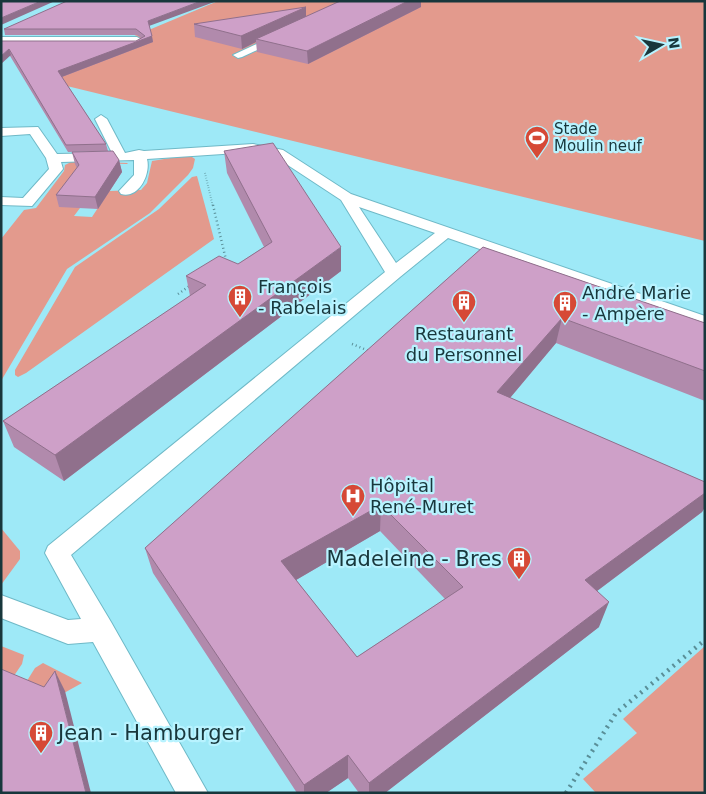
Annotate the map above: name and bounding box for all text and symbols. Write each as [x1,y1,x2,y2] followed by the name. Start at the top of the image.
[636,20,686,70] north arrow
[665,36,683,50] text: N
[554,120,642,155] place label: Stade Moulin neuf
[524,125,550,159] sports icon: Stade Moulin neuf
[258,276,346,318] place label: François - Rabelais
[582,282,691,324] place label: André Marie - Ampère
[227,284,253,318] building icon: François - Rabelais
[451,289,477,323] building icon: Restaurant du Personnel
[552,290,578,324] building icon: André Marie - Ampère
[406,323,522,365] place label: Restaurant du Personnel
[370,475,474,517] place label: Hôpital René-Muret
[340,483,366,517] hospital icon: Hôpital René-Muret
[506,546,532,580] building icon: Madeleine - Bres
[327,547,502,571] place label: Madeleine - Bres
[28,720,54,754] building icon: Jean - Hamburger
[56,721,243,745] place label: Jean - Hamburger

